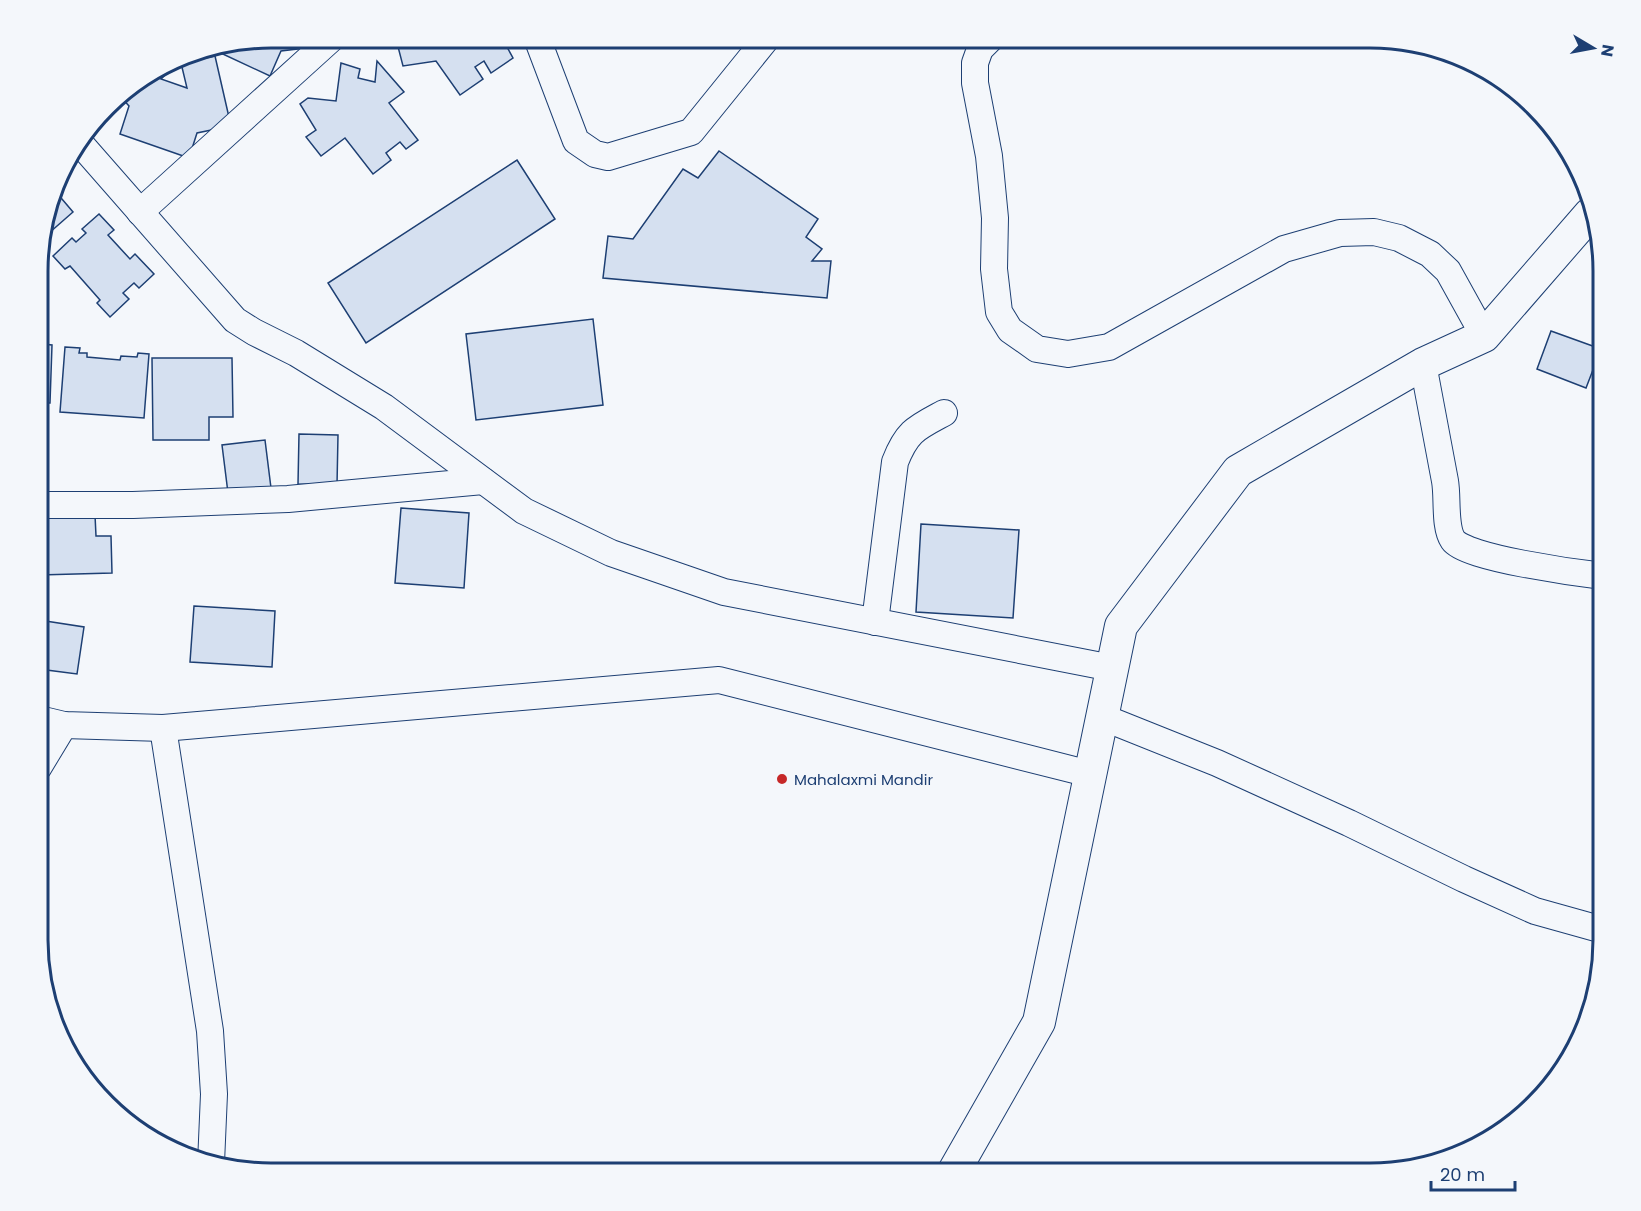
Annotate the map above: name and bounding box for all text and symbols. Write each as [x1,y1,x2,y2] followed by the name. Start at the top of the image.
[1563,18,1623,78] north arrow
[1595,43,1620,58] text: N
[794,769,933,790] place label: Mahalaxmi Mandir
[775,772,789,786] marker: Mahalaxmi Mandir
[1431,1154,1515,1192] scale bar
[1440,1162,1485,1187] text: 20 m

